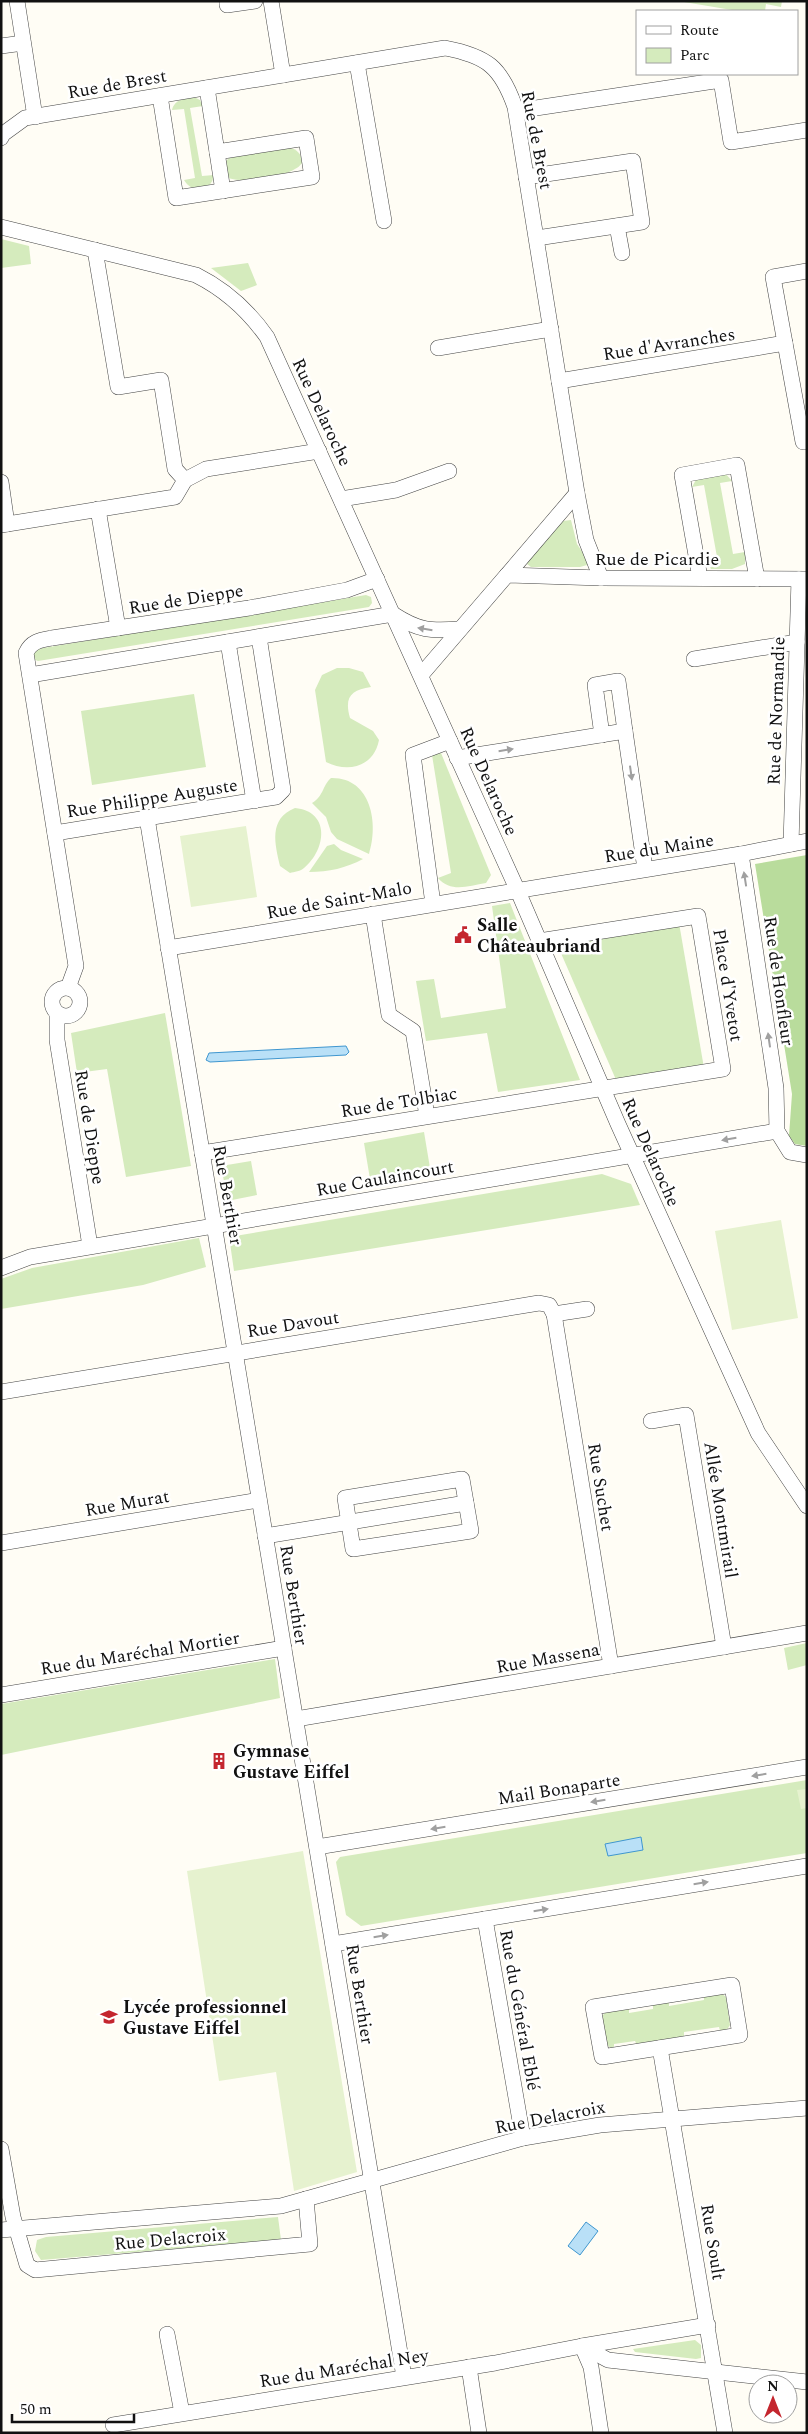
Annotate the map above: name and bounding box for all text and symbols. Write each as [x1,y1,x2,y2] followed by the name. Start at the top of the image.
[636,10,798,75] legend
[680,19,719,42] text: Route
[680,44,710,67] text: Parc
[65,63,169,106] street label: Rue de Brest
[514,88,559,192] street label: Rue de Brest
[601,321,737,368] street label: Rue d'Avranches
[285,354,358,471] street label: Rue Delaroche
[595,546,719,573] street label: Rue de Picardie
[127,577,245,622] street label: Rue de Dieppe
[416,625,432,633] one-way arrow
[760,636,793,786] street label: Rue de Normandie
[452,722,525,840] street label: Rue Delaroche
[498,746,514,754] one-way arrow
[627,765,635,781] one-way arrow
[64,772,240,825] street label: Rue Philippe Auguste
[602,826,716,870] street label: Rue du Maine
[740,871,748,887] one-way arrow
[264,874,414,927] street label: Rue de Saint-Malo
[477,912,601,960] place label: Salle Châteaubriand
[756,915,801,1048] street label: Rue de Honfleur
[453,925,473,945] public building icon: Salle Châteaubriand
[705,927,750,1043] street label: Place d'Yvetot
[765,1031,773,1047] one-way arrow
[67,1068,112,1186] street label: Rue de Dieppe
[339,1080,459,1125] street label: Rue de Tolbiac
[614,1093,687,1211] street label: Rue Delaroche
[720,1135,736,1143] one-way arrow
[205,1143,250,1247] street label: Rue Berthier
[314,1153,456,1204] street label: Rue Caulaincourt
[245,1304,341,1345] street label: Rue Davout
[696,1440,745,1580] street label: Allée Montmirail
[580,1441,621,1533] street label: Rue Suchet
[83,1483,171,1524] street label: Rue Murat
[272,1543,315,1647] street label: Rue Berthier
[39,1624,242,1683] street label: Rue du Maréchal Mortier
[494,1636,602,1681] street label: Rue Massena
[233,1738,350,1786] place label: Gymnase Gustave Eiffel
[209,1751,229,1771] building icon: Gymnase Gustave Eiffel
[496,1766,622,1813] street label: Mail Bonaparte
[750,1772,766,1780] one-way arrow
[590,1798,606,1806] one-way arrow
[430,1824,446,1832] one-way arrow
[694,1879,710,1887] one-way arrow
[533,1905,549,1913] one-way arrow
[492,1927,547,2093] street label: Rue du Général Eblé
[373,1932,389,1940] one-way arrow
[338,1942,381,2046] street label: Rue Berthier
[123,1994,287,2042] place label: Lycée professionnel Gustave Eiffel
[99,2007,119,2027] school or university icon: Lycée professionnel Gustave Eiffel
[493,2094,608,2141] street label: Rue Delacroix
[693,2202,732,2282] street label: Rue Soult
[113,2221,227,2258] street label: Rue Delacroix
[257,2342,432,2395] street label: Rue du Maréchal Ney
[748,2374,798,2424] north arrow
[767,2376,779,2397] text: N
[12,2392,135,2424] scale bar
[20,2398,52,2421] text: 50 m

